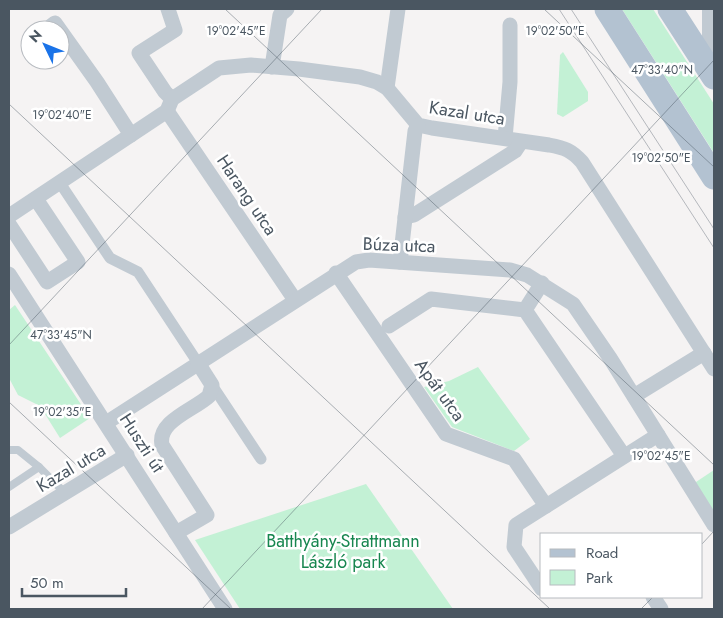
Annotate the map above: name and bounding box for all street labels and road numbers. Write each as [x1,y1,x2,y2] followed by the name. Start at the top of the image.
[427,94,507,132] street label: Kazal utca
[210,149,284,241] street label: Harang utca
[362,231,436,259] street label: Búza utca
[408,353,472,427] street label: Apát utca
[113,408,171,478] street label: Huszti út
[32,437,110,499] street label: Kazal utca

